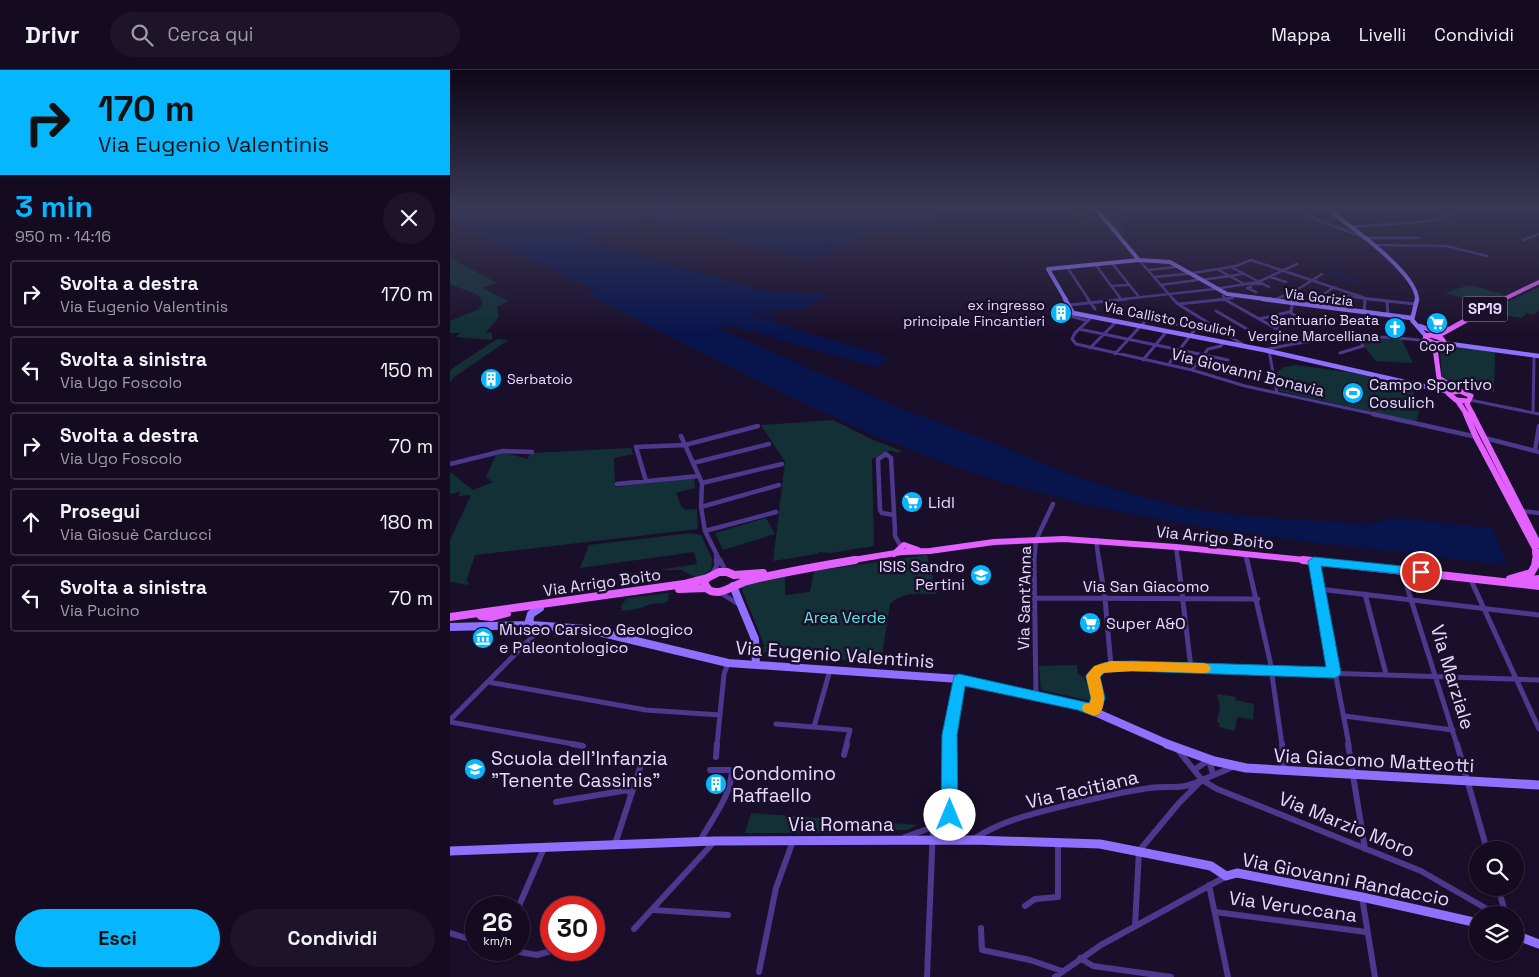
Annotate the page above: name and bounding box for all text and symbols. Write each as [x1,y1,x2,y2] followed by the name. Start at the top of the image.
[110,12,460,57] search box
[25,19,80,50] text: Drivr
[128,21,156,49] icon: search
[168,22,254,47] text: Cerca qui
[1271,23,1331,46] text: Mappa
[1359,23,1406,46] text: Livelli
[1434,23,1514,46] text: Condividi
[98,87,195,131] text: 170 m
[15,90,80,155] icon: right
[98,130,329,158] text: Via Eugenio Valentinis
[15,187,93,226] text: 3 min
[383,192,435,244] button: close
[15,226,111,247] text: 950 m · 14:16
[60,271,198,296] text: Svolta a destra
[17,280,45,308] icon: right
[381,282,433,307] text: 170 m
[1284,284,1354,310] street label: Via Gorizia
[60,296,228,317] text: Via Eugenio Valentinis
[903,296,1045,330] place label: ex ingresso principale Fincantieri
[1462,296,1508,322] road number: SP19
[1102,297,1238,341] street label: Via Callisto Cosulich
[1049,301,1073,325] building icon: ex ingresso principale Fincantieri
[1248,311,1379,345] place label: Santuario Beata Vergine Marcelliana
[1425,311,1449,335] supermarket icon: Coop
[1383,316,1407,340] church icon: Santuario Beata Vergine Marcelliana
[1419,337,1455,355] place label: Coop
[1169,343,1327,402] street label: Via Giovanni Bonavia
[60,347,207,372] text: Svolta a sinistra
[17,356,45,384] icon: left
[380,358,433,383] text: 150 m
[479,367,503,391] building icon: Serbatoio
[507,370,573,388] place label: Serbatoio
[60,372,182,393] text: Via Ugo Foscolo
[1369,374,1492,413] place label: Campo Sportivo Cosulich
[1341,381,1365,405] sports icon: Campo Sportivo Cosulich
[60,423,198,448] text: Svolta a destra
[17,432,45,460] icon: right
[389,434,433,459] text: 70 m
[60,448,182,469] text: Via Ugo Foscolo
[900,490,924,514] supermarket icon: Lidl
[928,492,955,513] place label: Lidl
[60,499,140,524] text: Prosegui
[17,508,45,536] icon: ahead
[380,510,433,535] text: 180 m
[1155,521,1275,554] street label: Via Arrigo Boito
[60,524,212,545] text: Via Giosuè Carducci
[1013,545,1036,651] street label: Via Sant'Anna
[1400,551,1442,593] pin
[879,556,965,595] place label: ISIS Sandro Pertini
[1407,558,1435,586] icon: arrive
[969,563,993,587] school or university icon: ISIS Sandro Pertini
[542,564,662,601] street label: Via Arrigo Boito
[60,575,207,600] text: Svolta a sinistra
[1083,576,1209,597] street label: Via San Giacomo
[17,584,45,612] icon: left
[389,586,433,611] text: 70 m
[60,600,140,621] text: Via Pucino
[804,607,886,628] park label: Area Verde
[1078,611,1102,635] supermarket icon: Super A&O
[1106,613,1186,634] place label: Super A&O
[499,619,693,658] place label: Museo Carsico Geologico e Paleontologico
[1425,622,1480,733] street label: Via Marziale
[471,626,495,650] museum icon: Museo Carsico Geologico e Paleontologico
[735,635,935,674] street label: Via Eugenio Valentinis
[1273,743,1475,778] street label: Via Giacomo Matteotti
[491,746,668,793] place label: Scuola dell'Infanzia "Tenente Cassinis"
[463,757,487,781] school or university icon: Scuola dell'Infanzia "Tenente Cassinis"
[732,761,836,808] place label: Condomino Raffaello
[1023,764,1141,815] street label: Via Tacitiana
[704,772,728,796] building icon: Condomino Raffaello
[1275,786,1419,863] street label: Via Marzio Moro
[923,788,975,840] position arrow
[788,812,894,837] street label: Via Romana
[1469,841,1524,961] map controls
[1469,841,1524,896] button: search
[1240,847,1452,912] street label: Via Giovanni Randaccio
[1227,885,1359,928] street label: Via Veruccana
[540,896,605,961] speed limit sign: 30
[482,906,513,938] text: 26
[1469,906,1524,961] button: layers
[15,909,220,967] button: Esci
[230,909,435,967] button: Condividi
[483,933,512,949] text: km/h

